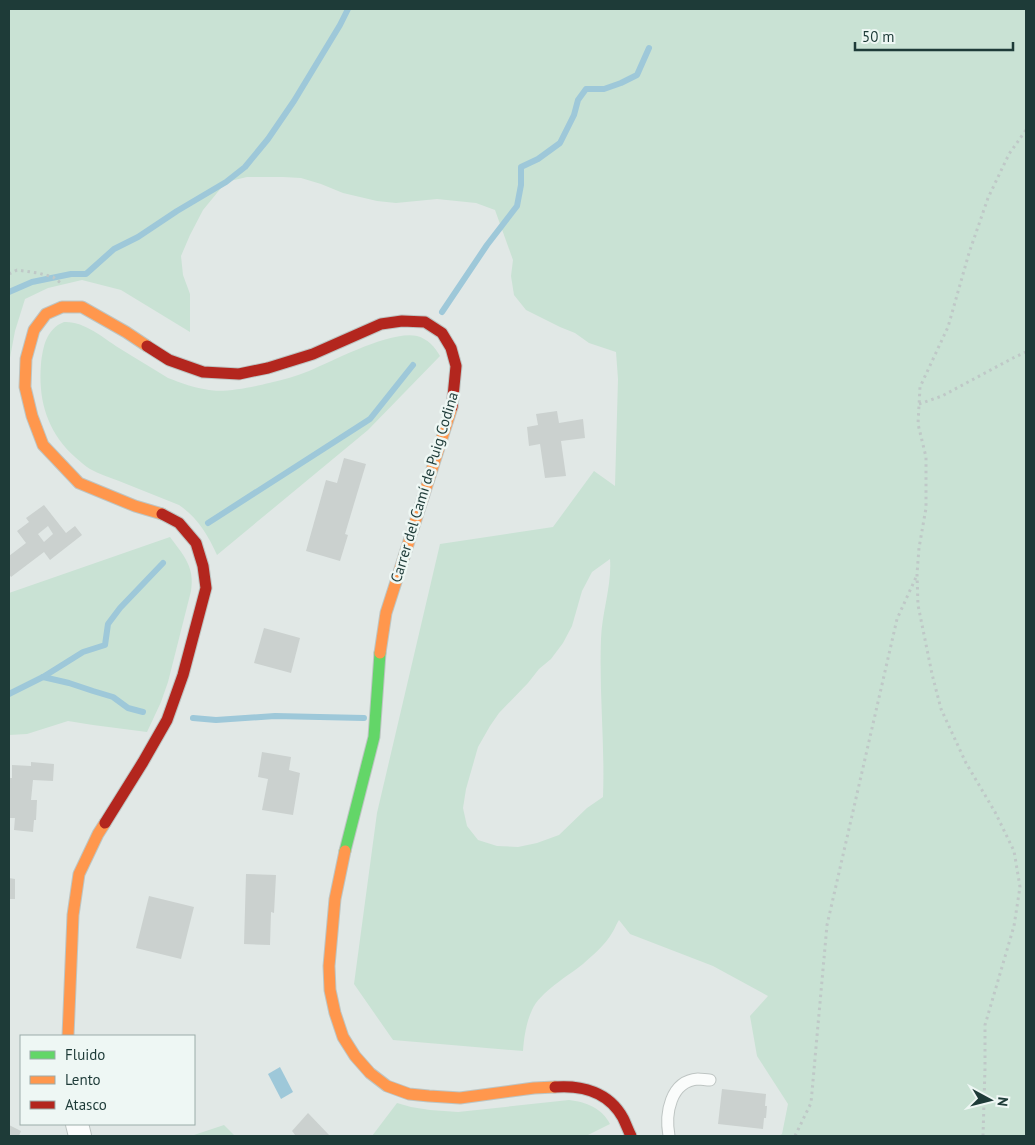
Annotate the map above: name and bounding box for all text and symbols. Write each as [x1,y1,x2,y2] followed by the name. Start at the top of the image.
[855,20,1012,52] scale bar
[862,27,895,46] text: 50 m
[386,389,462,585] street label: Carrer del Camí de Puig Codina
[20,1035,195,1125] legend
[65,1045,105,1064] text: Fluido
[65,1070,101,1089] text: Lento
[965,1075,1015,1125] north arrow
[65,1095,107,1114] text: Atasco
[993,1096,1012,1107] text: N

